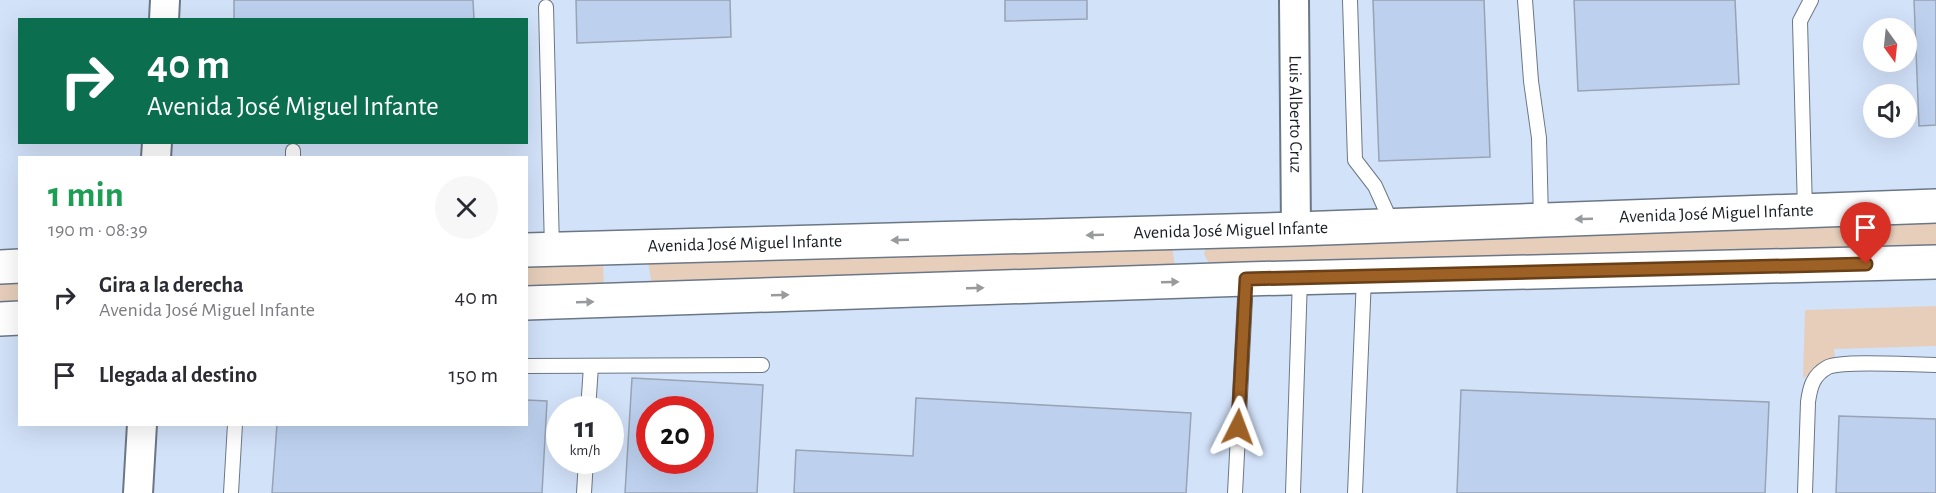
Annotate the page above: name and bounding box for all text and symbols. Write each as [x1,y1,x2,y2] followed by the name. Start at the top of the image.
[1863,18,1917,72] north arrow
[1863,18,1917,138] map controls
[48,42,126,120] icon: right
[147,44,230,86] text: 40 m
[1285,55,1305,173] street label: Luis Alberto Cruz
[1863,84,1917,138] button: sound
[147,93,439,120] text: Avenida José Miguel Infante
[435,176,498,239] button: close
[48,177,124,213] text: 1 min
[1619,201,1814,226] street label: Avenida José Miguel Infante
[1840,202,1891,264] pin
[1849,211,1882,244] icon: arrive
[1574,214,1593,223] one-way arrow
[1133,219,1328,242] street label: Avenida José Miguel Infante
[48,220,148,240] text: 190 m · 08:39
[1085,230,1104,239] one-way arrow
[647,232,842,256] street label: Avenida José Miguel Infante
[891,235,910,245] one-way arrow
[99,274,244,296] text: Gira a la derecha
[1160,277,1179,286] one-way arrow
[48,281,81,314] icon: right
[965,284,984,293] one-way arrow
[455,286,498,308] text: 40 m
[770,290,789,300] one-way arrow
[575,297,594,306] one-way arrow
[99,300,315,320] text: Avenida José Miguel Infante
[48,359,81,392] icon: arrive
[99,364,257,386] text: Llegada al destino
[448,364,498,386] text: 150 m
[1206,395,1270,459] position arrow
[636,396,714,474] speed limit sign: 20
[574,413,596,443] text: 11
[570,443,600,458] text: km/h

